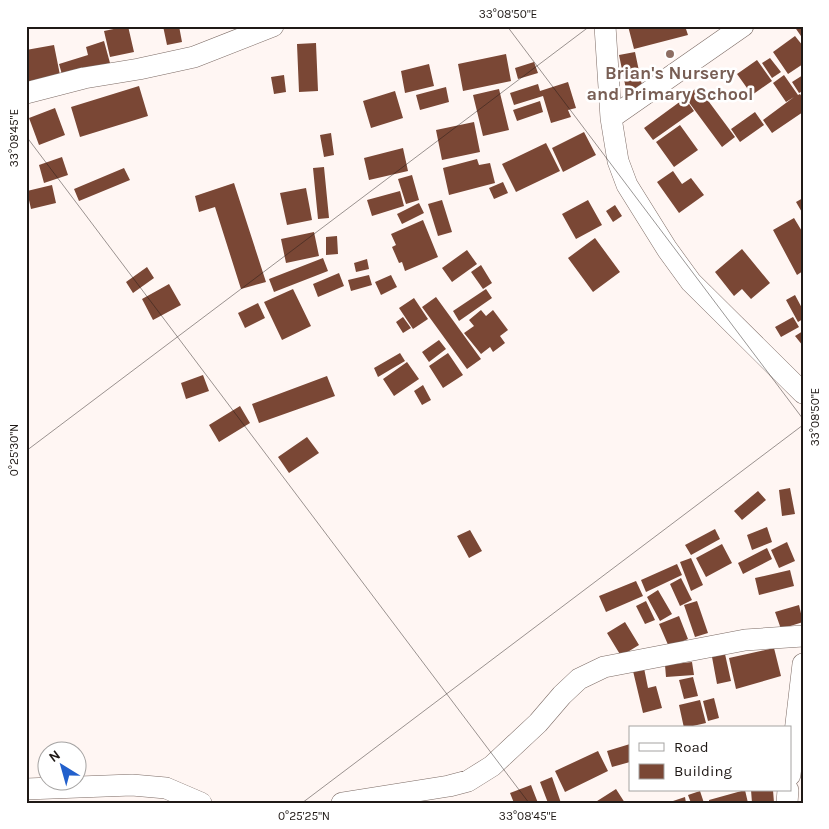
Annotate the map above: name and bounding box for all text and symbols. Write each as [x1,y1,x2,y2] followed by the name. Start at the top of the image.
[479,7,537,21] text: 33°08'50"E
[664,48,676,60] marker: Brian's Nursery and Primary School
[586,62,754,105] place label: Brian's Nursery and Primary School
[7,109,21,167] text: 33°08'45"E
[808,388,822,446] text: 33°08'50"E
[7,424,21,476] text: 0°25'30"N
[629,726,792,792] legend
[674,738,709,756] text: Road
[38,742,88,792] north arrow
[45,746,64,766] text: N
[674,762,732,780] text: Building
[278,809,330,823] text: 0°25'25"N
[499,809,557,823] text: 33°08'45"E

